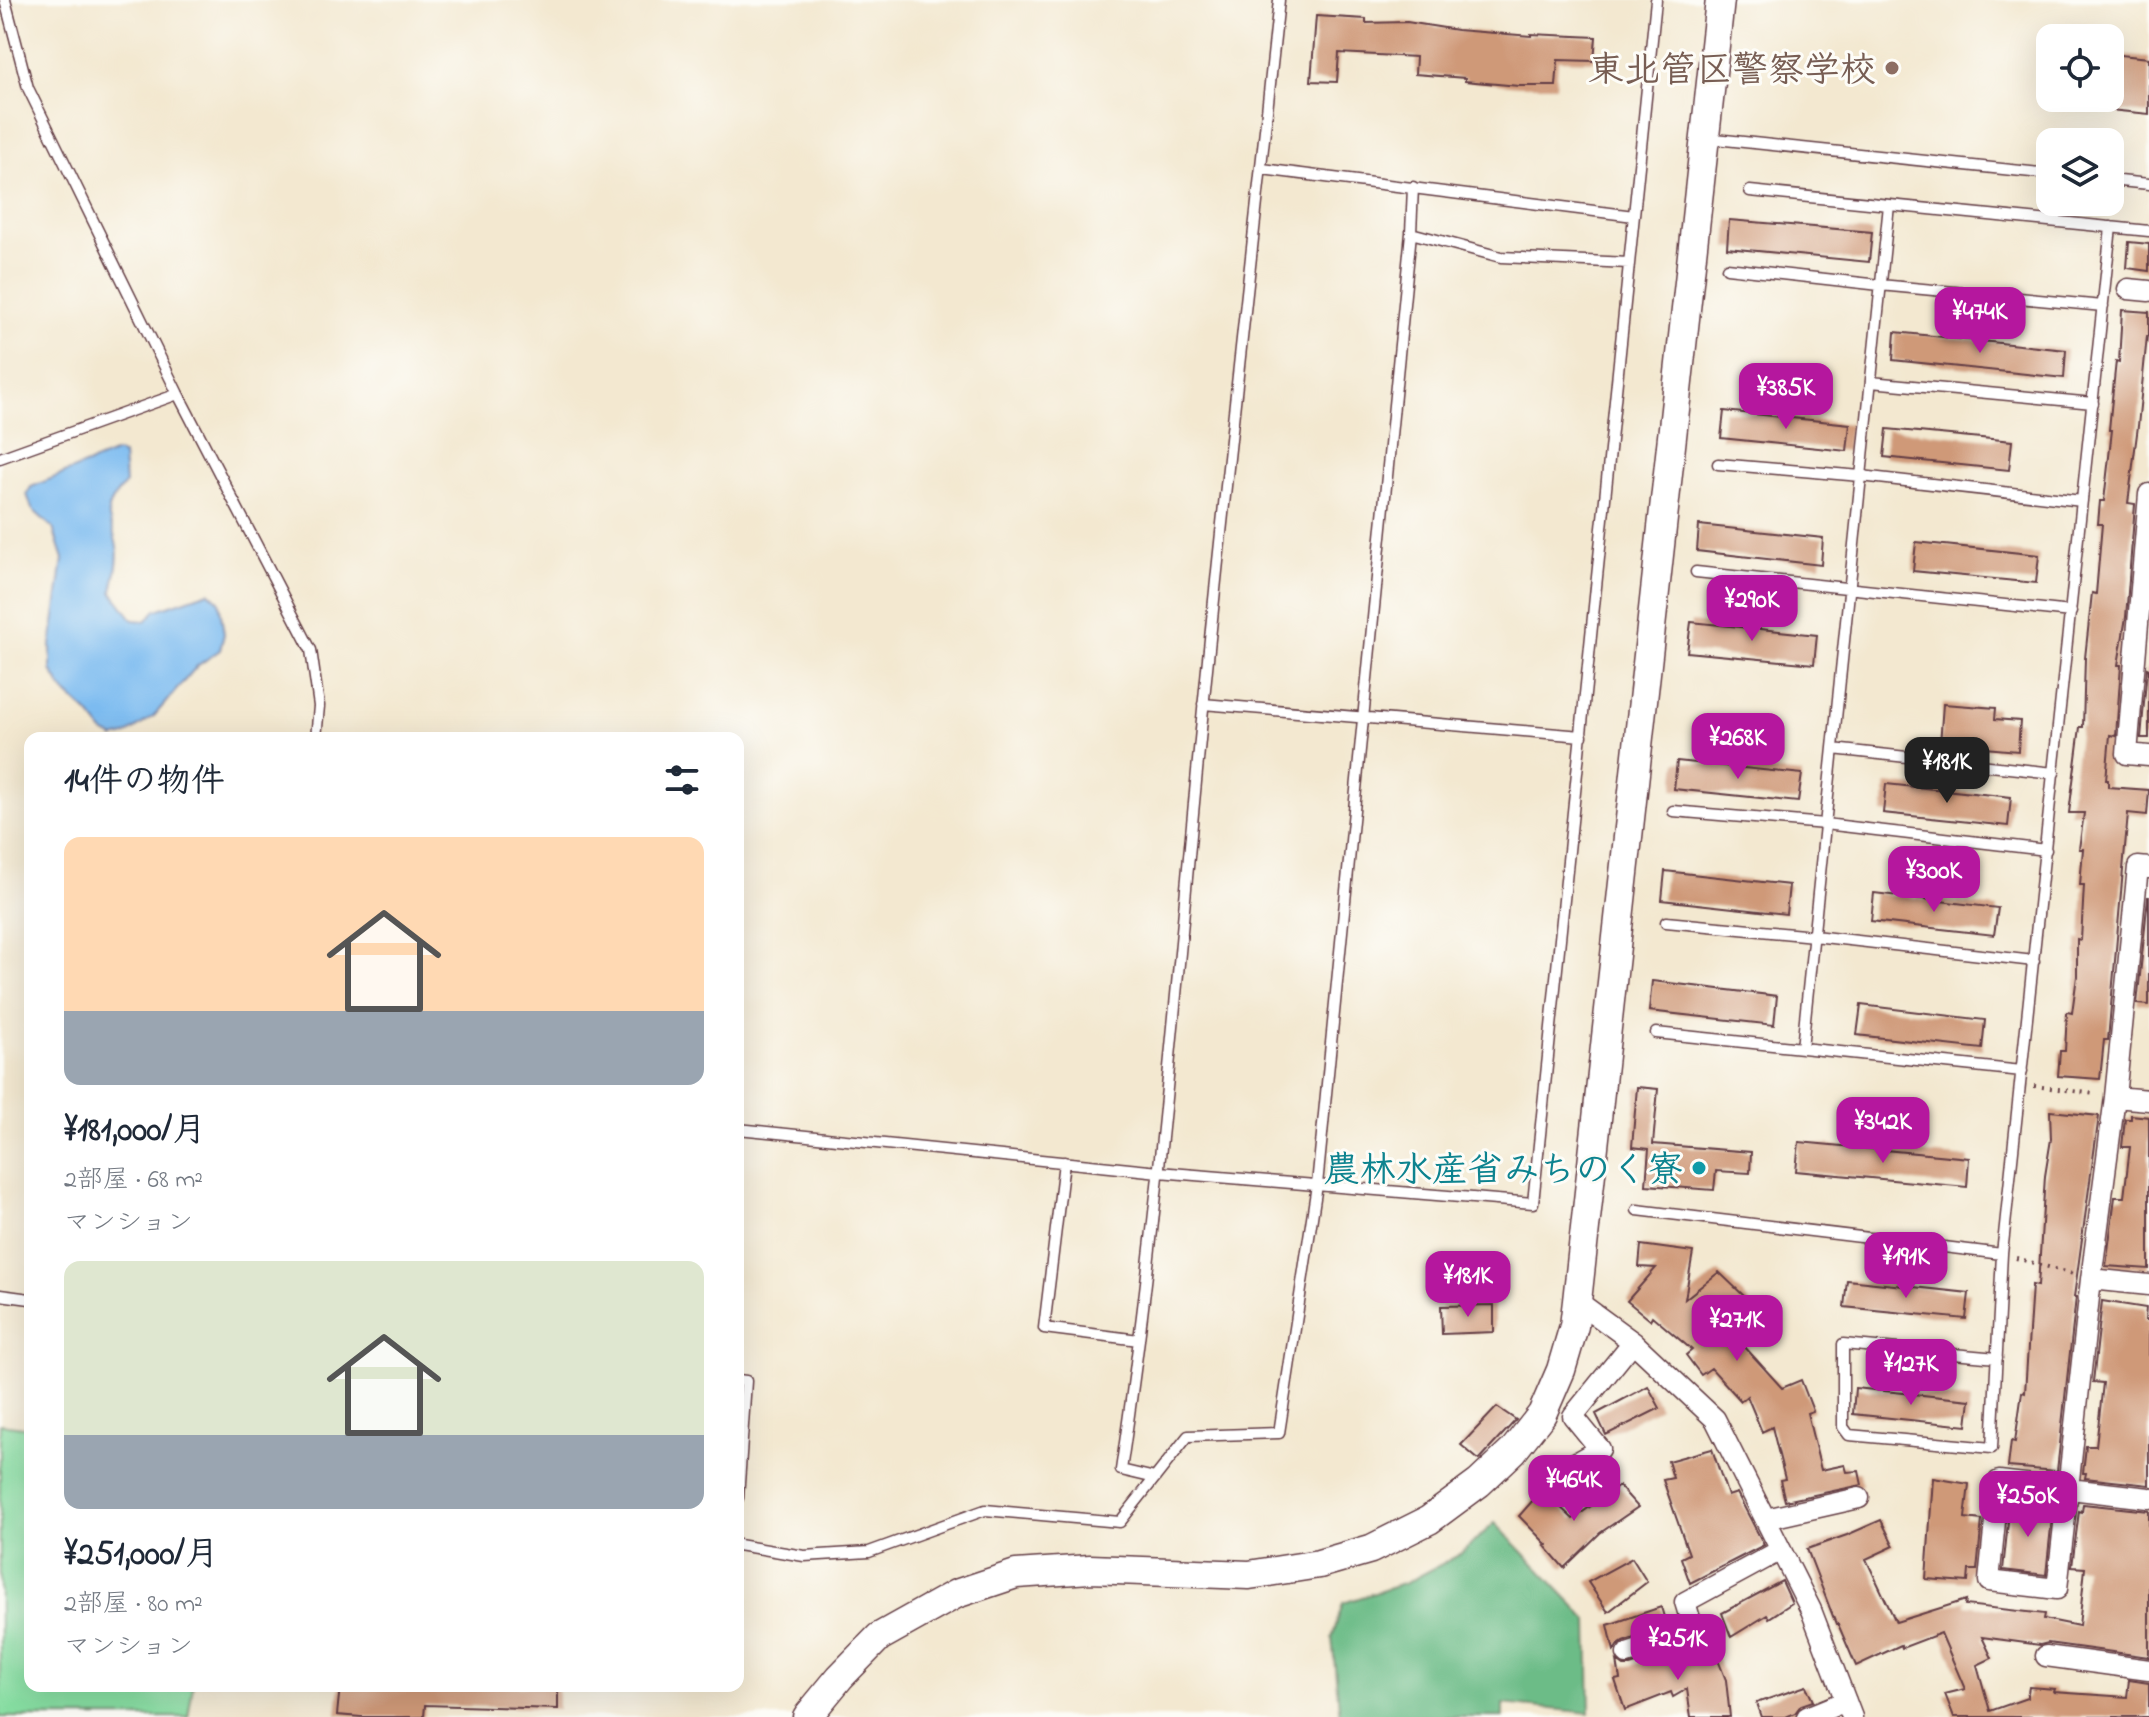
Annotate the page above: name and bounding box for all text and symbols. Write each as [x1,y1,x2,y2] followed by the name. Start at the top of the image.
[2036,24,2124,216] map controls
[2036,24,2124,112] button: locate
[1588,46,1876,99] place label: 東北管区警察学校
[1883,59,1901,77] marker: 東北管区警察学校
[2036,128,2124,216] button: layers
[1924,287,2036,355] pin: ¥474K
[1953,294,2007,332] text: ¥474K
[1730,363,1842,431] pin: ¥385K
[1757,370,1815,408] text: ¥385K
[1696,575,1808,643] pin: ¥290K
[1725,582,1779,620] text: ¥290K
[1682,713,1794,781] pin: ¥268K
[1710,720,1766,758] text: ¥268K
[1891,737,2003,805] pin: ¥181K
[1922,744,1972,782] text: ¥181K
[64,758,225,808] text: 14件の物件
[660,758,704,802] icon: filters
[1878,846,1990,914] pin: ¥300K
[1906,853,1962,891] text: ¥300K
[312,889,456,1033] icon: home
[1827,1097,1939,1165] pin: ¥342K
[1854,1104,1912,1142] text: ¥342K
[64,1107,206,1157] text: ¥181,000/月
[1324,1146,1683,1199] place label: 農林水産省みちのく寮
[1690,1159,1708,1177] marker: 農林水産省みちのく寮
[64,1162,203,1200] text: 2部屋 · 68 m²
[64,1205,193,1243] text: マンション
[1850,1232,1962,1300] pin: ¥191K
[1882,1239,1930,1277] text: ¥191K
[1412,1251,1524,1319] pin: ¥181K
[1443,1258,1493,1296] text: ¥181K
[1681,1295,1793,1363] pin: ¥271K
[1710,1302,1764,1340] text: ¥271K
[312,1313,456,1457] icon: home
[1855,1339,1967,1407] pin: ¥127K
[1884,1346,1938,1384] text: ¥127K
[1518,1455,1630,1523] pin: ¥464K
[1546,1462,1602,1500] text: ¥464K
[1972,1471,2084,1539] pin: ¥250K
[1997,1478,2059,1516] text: ¥250K
[64,1531,219,1581] text: ¥251,000/月
[64,1586,203,1624] text: 2部屋 · 80 m²
[1622,1614,1734,1682] pin: ¥251K
[1649,1621,1707,1659] text: ¥251K
[64,1629,193,1667] text: マンション

